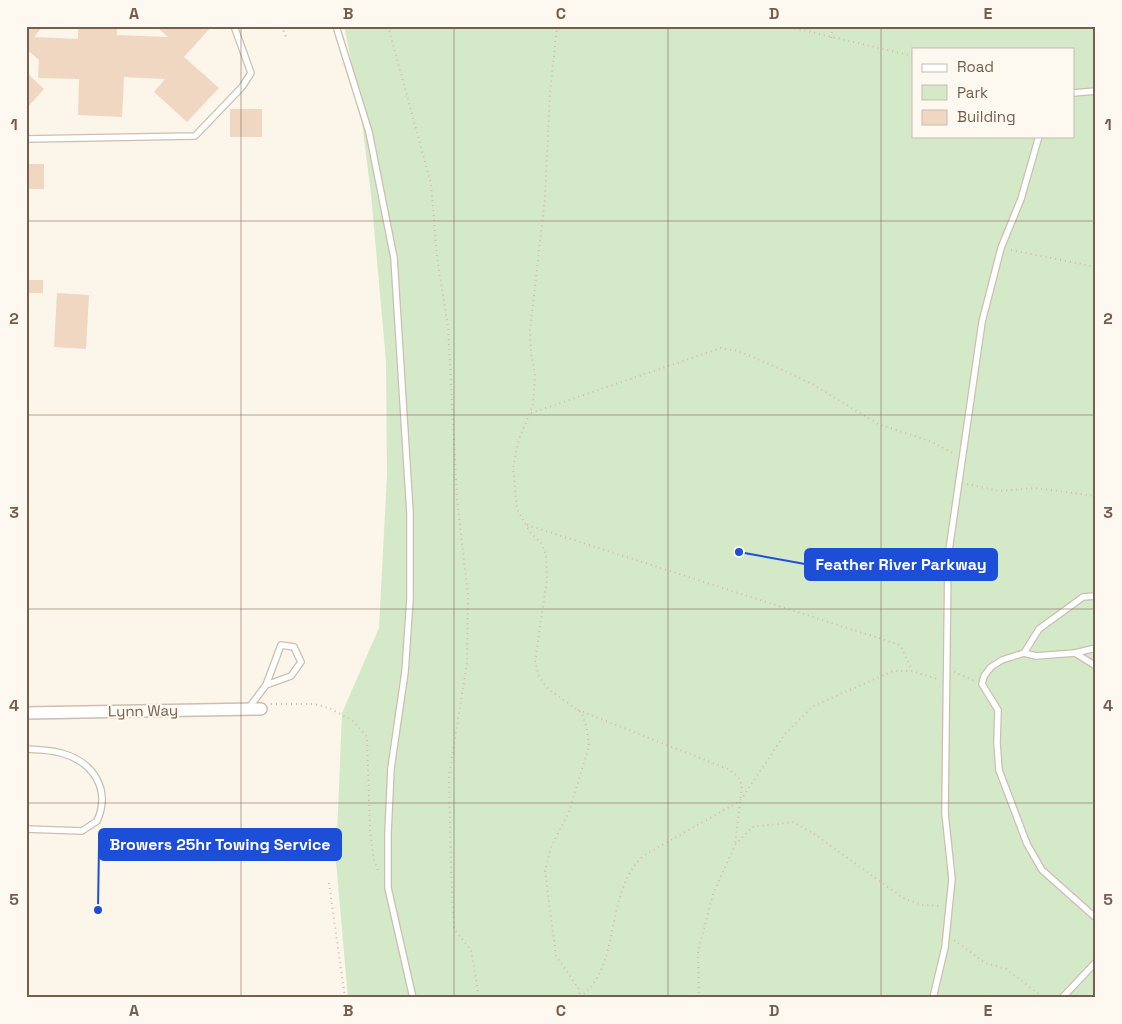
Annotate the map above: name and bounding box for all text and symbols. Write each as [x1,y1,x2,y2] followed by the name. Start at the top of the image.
[129,3,139,24] text: A
[343,3,353,24] text: B
[556,3,566,24] text: C
[769,3,779,24] text: D
[984,3,993,24] text: E
[912,48,1074,138] legend
[957,57,994,76] text: Road
[957,83,988,102] text: Park
[957,107,1016,126] text: Building
[10,114,18,135] text: 1
[1104,114,1112,135] text: 1
[9,308,19,329] text: 2
[1103,308,1113,329] text: 2
[9,502,19,523] text: 3
[1103,502,1113,523] text: 3
[805,549,997,580] callout: Feather River Parkway
[815,554,987,575] text: Feather River Parkway
[9,695,19,716] text: 4
[1103,695,1113,716] text: 4
[108,700,178,721] street label: Lynn Way
[99,829,341,860] callout: Browers 25hr Towing Service
[109,834,331,855] text: Browers 25hr Towing Service
[9,889,19,910] text: 5
[1103,889,1113,910] text: 5
[129,1000,139,1021] text: A
[343,1000,353,1021] text: B
[556,1000,566,1021] text: C
[769,1000,779,1021] text: D
[984,1000,993,1021] text: E

